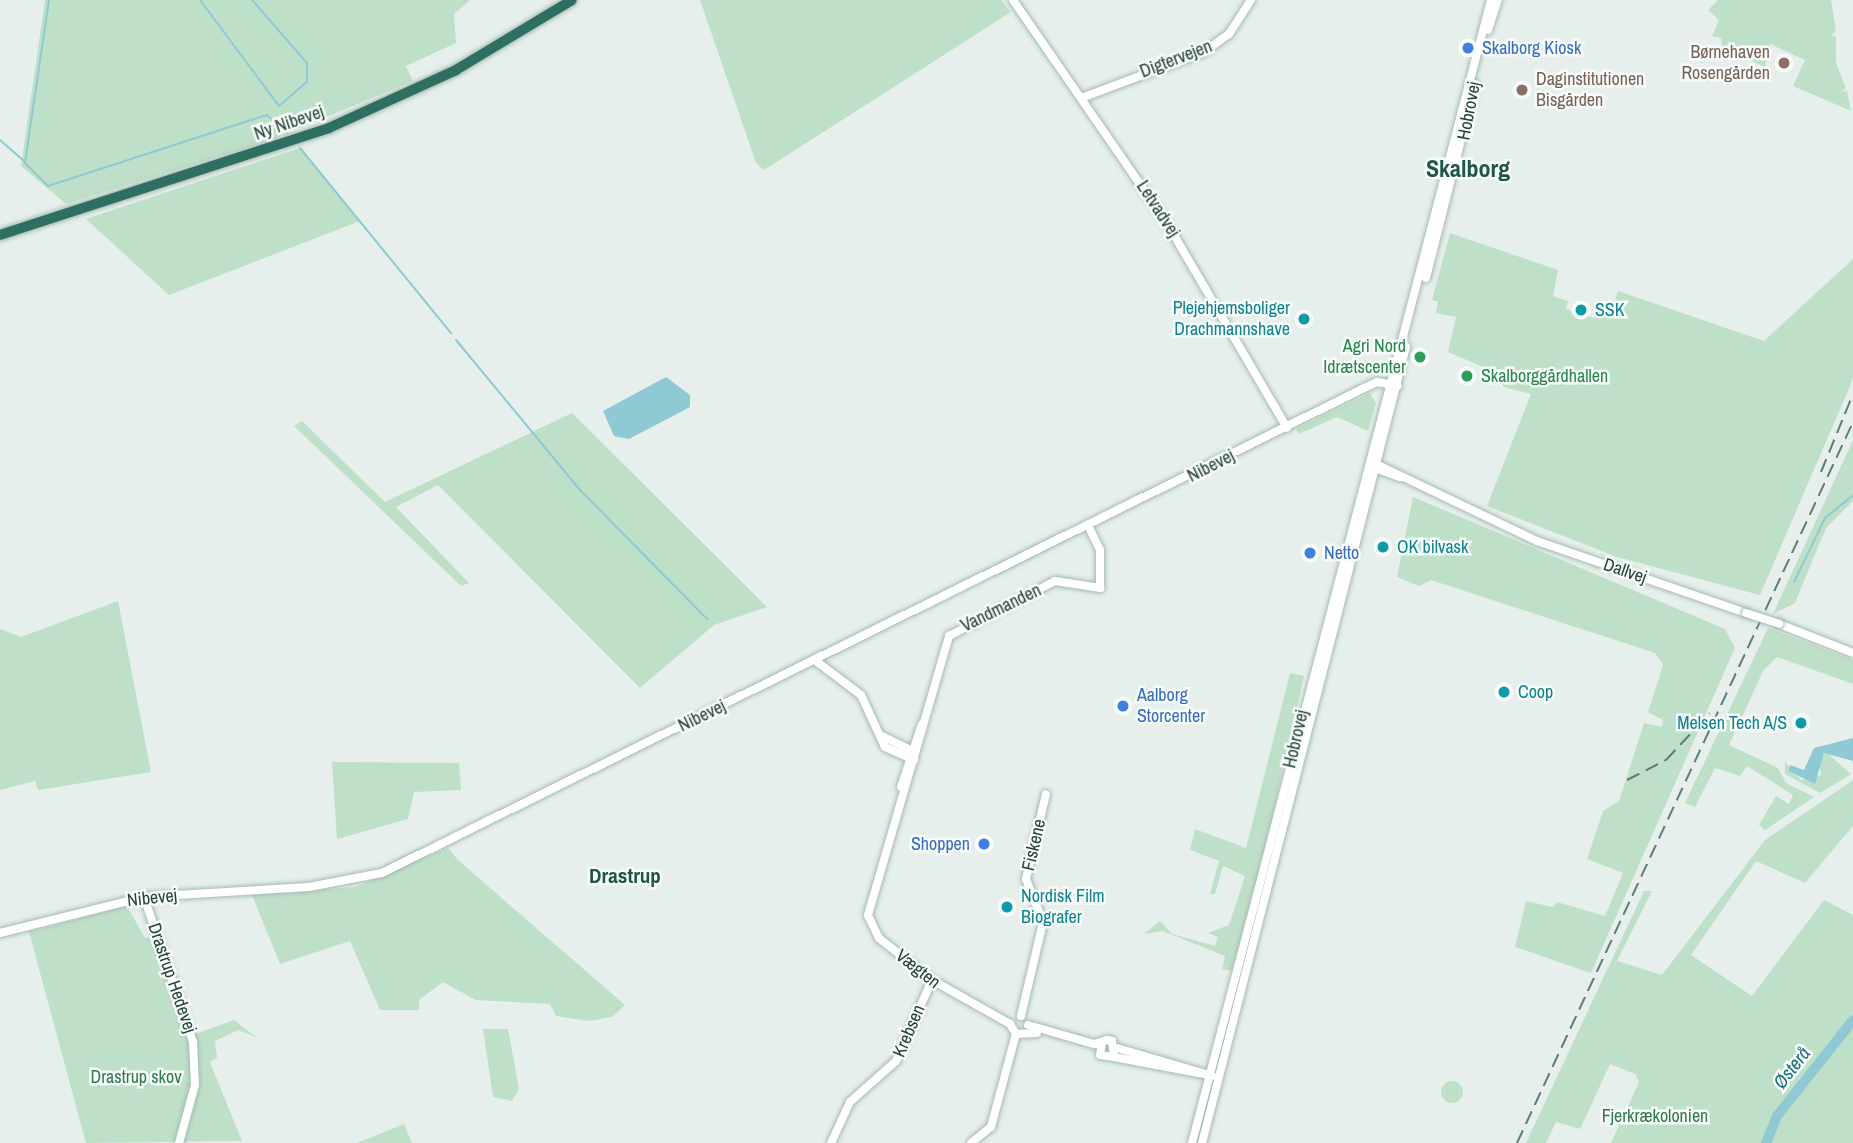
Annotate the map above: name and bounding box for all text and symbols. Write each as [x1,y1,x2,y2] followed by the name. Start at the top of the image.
[1137,35,1215,83] street label: Digtervejen
[1482,37,1581,59] place label: Skalborg Kiosk
[1460,40,1476,56] marker: Skalborg Kiosk
[1681,42,1770,84] place label: Børnehaven Rosengården
[1776,55,1792,71] marker: Børnehaven Rosengården
[1536,69,1644,112] place label: Daginstitutionen Bisgården
[1453,80,1485,142] street label: Hobrovej
[1514,82,1530,98] marker: Daginstitutionen Bisgården
[251,101,327,145] street label: Ny Nibevej
[1426,155,1510,183] district label: Skalborg
[1132,177,1184,241] street label: Letvadvej
[1173,298,1290,340] place label: Plejehjemsboliger Drachmannshave
[1595,299,1625,321] place label: SSK
[1573,302,1589,318] marker: SSK
[1296,311,1312,327] marker: Plejehjemsboliger Drachmannshave
[1323,336,1406,378] place label: Agri Nord Idrætscenter
[1412,349,1428,365] marker: Agri Nord Idrætscenter
[1481,365,1608,387] place label: Skalborggårdhallen
[1459,368,1475,384] marker: Skalborggårdhallen
[1184,445,1238,487] street label: Nibevej
[1397,536,1468,558] place label: OK bilvask
[1375,539,1391,555] marker: OK bilvask
[1324,542,1359,564] place label: Netto
[1302,545,1318,561] marker: Netto
[1601,554,1649,588] street label: Dallvej
[957,579,1045,637] street label: Vandmanden
[1518,681,1553,703] place label: Coop
[1496,684,1512,700] marker: Coop
[1137,685,1205,728] place label: Aalborg Storcenter
[675,695,729,737] street label: Nibevej
[1115,698,1131,714] marker: Aalborg Storcenter
[1279,708,1313,770] street label: Hobrovej
[1676,712,1787,734] place label: Melsen Tech A/S
[1793,715,1809,731] marker: Melsen Tech A/S
[1018,817,1050,873] street label: Fiskene
[911,833,970,855] place label: Shoppen
[976,836,992,852] marker: Shoppen
[589,863,661,889] district label: Drastrup
[126,885,178,911] street label: Nibevej
[1021,886,1105,928] place label: Nordisk Film Biografer
[999,899,1015,915] marker: Nordisk Film Biografer
[143,920,201,1036] street label: Drastrup Hedevej
[891,945,945,993] street label: Vægten
[888,1001,930,1061] street label: Krebsen
[1769,1043,1815,1093] water label: Østerå
[90,1066,182,1088] park label: Drastrup skov
[1602,1105,1708,1127] park label: Fjerkrækolonien

